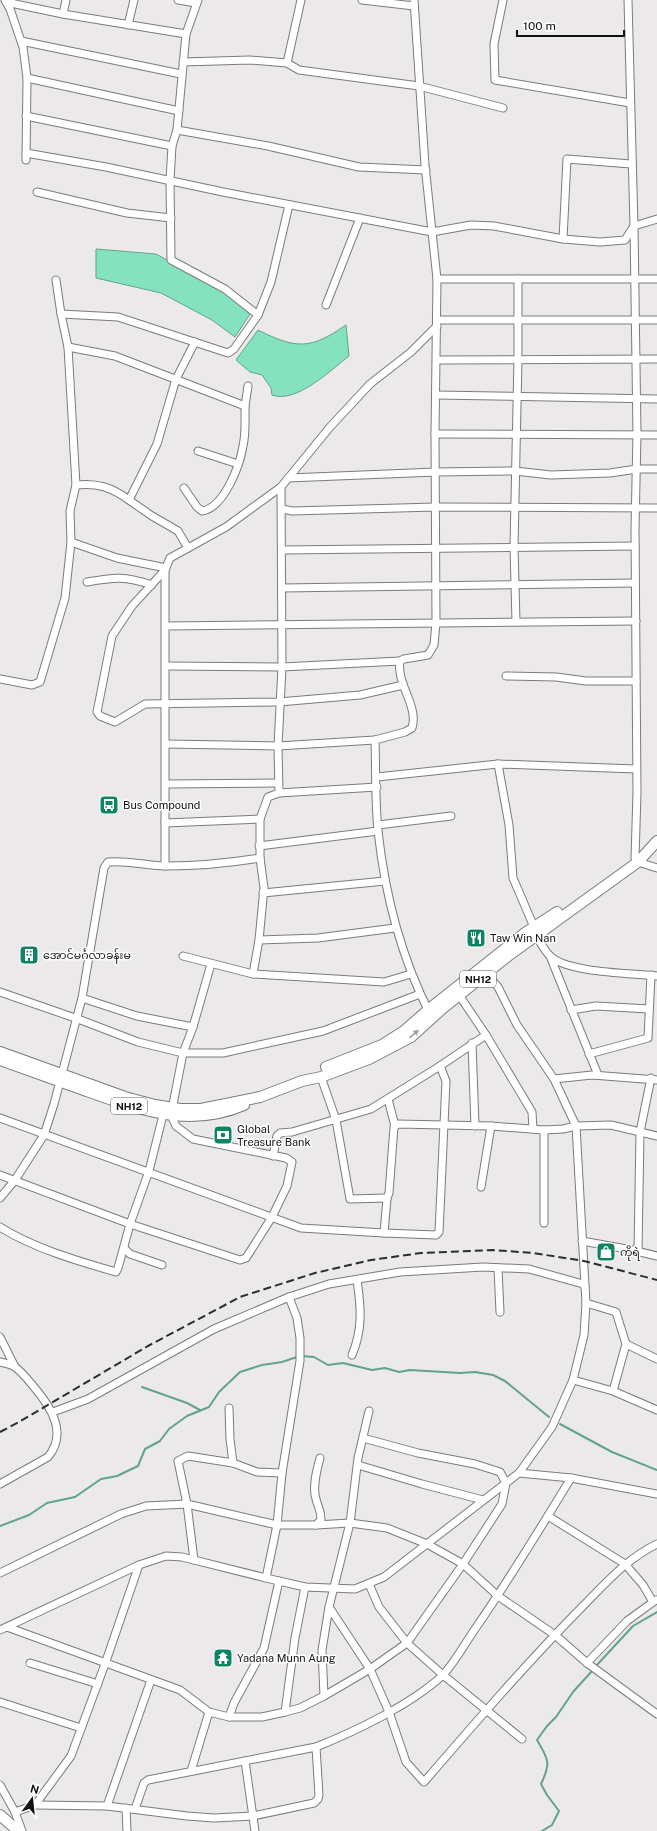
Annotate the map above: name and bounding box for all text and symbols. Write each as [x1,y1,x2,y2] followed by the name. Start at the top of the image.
[517,12,624,38] scale bar
[523,19,556,33] text: 100 m
[98,794,120,816] bus stop icon: Bus Compound
[123,799,200,811] place label: Bus Compound
[465,927,487,949] restaurant icon: Taw Win Nan
[490,932,556,944] place label: Taw Win Nan
[18,944,40,966] building icon: အောင်မင်္ဂလာခန်းမ
[43,948,131,964] place label: အောင်မင်္ဂလာခန်းမ
[460,971,496,987] road number: NH12
[409,1029,420,1038] one-way arrow
[111,1098,147,1114] road number: NH12
[237,1123,311,1148] place label: Global Treasure Bank
[212,1124,234,1146] bank icon: Global Treasure Bank
[595,1241,617,1263] shop icon: ကိုရဲ
[620,1245,640,1261] place label: ကိုရဲ
[212,1647,234,1669] temple icon: Yadana Munn Aung
[237,1652,336,1664] place label: Yadana Munn Aung
[12,1779,52,1819] north arrow
[29,1782,40,1796] text: N

